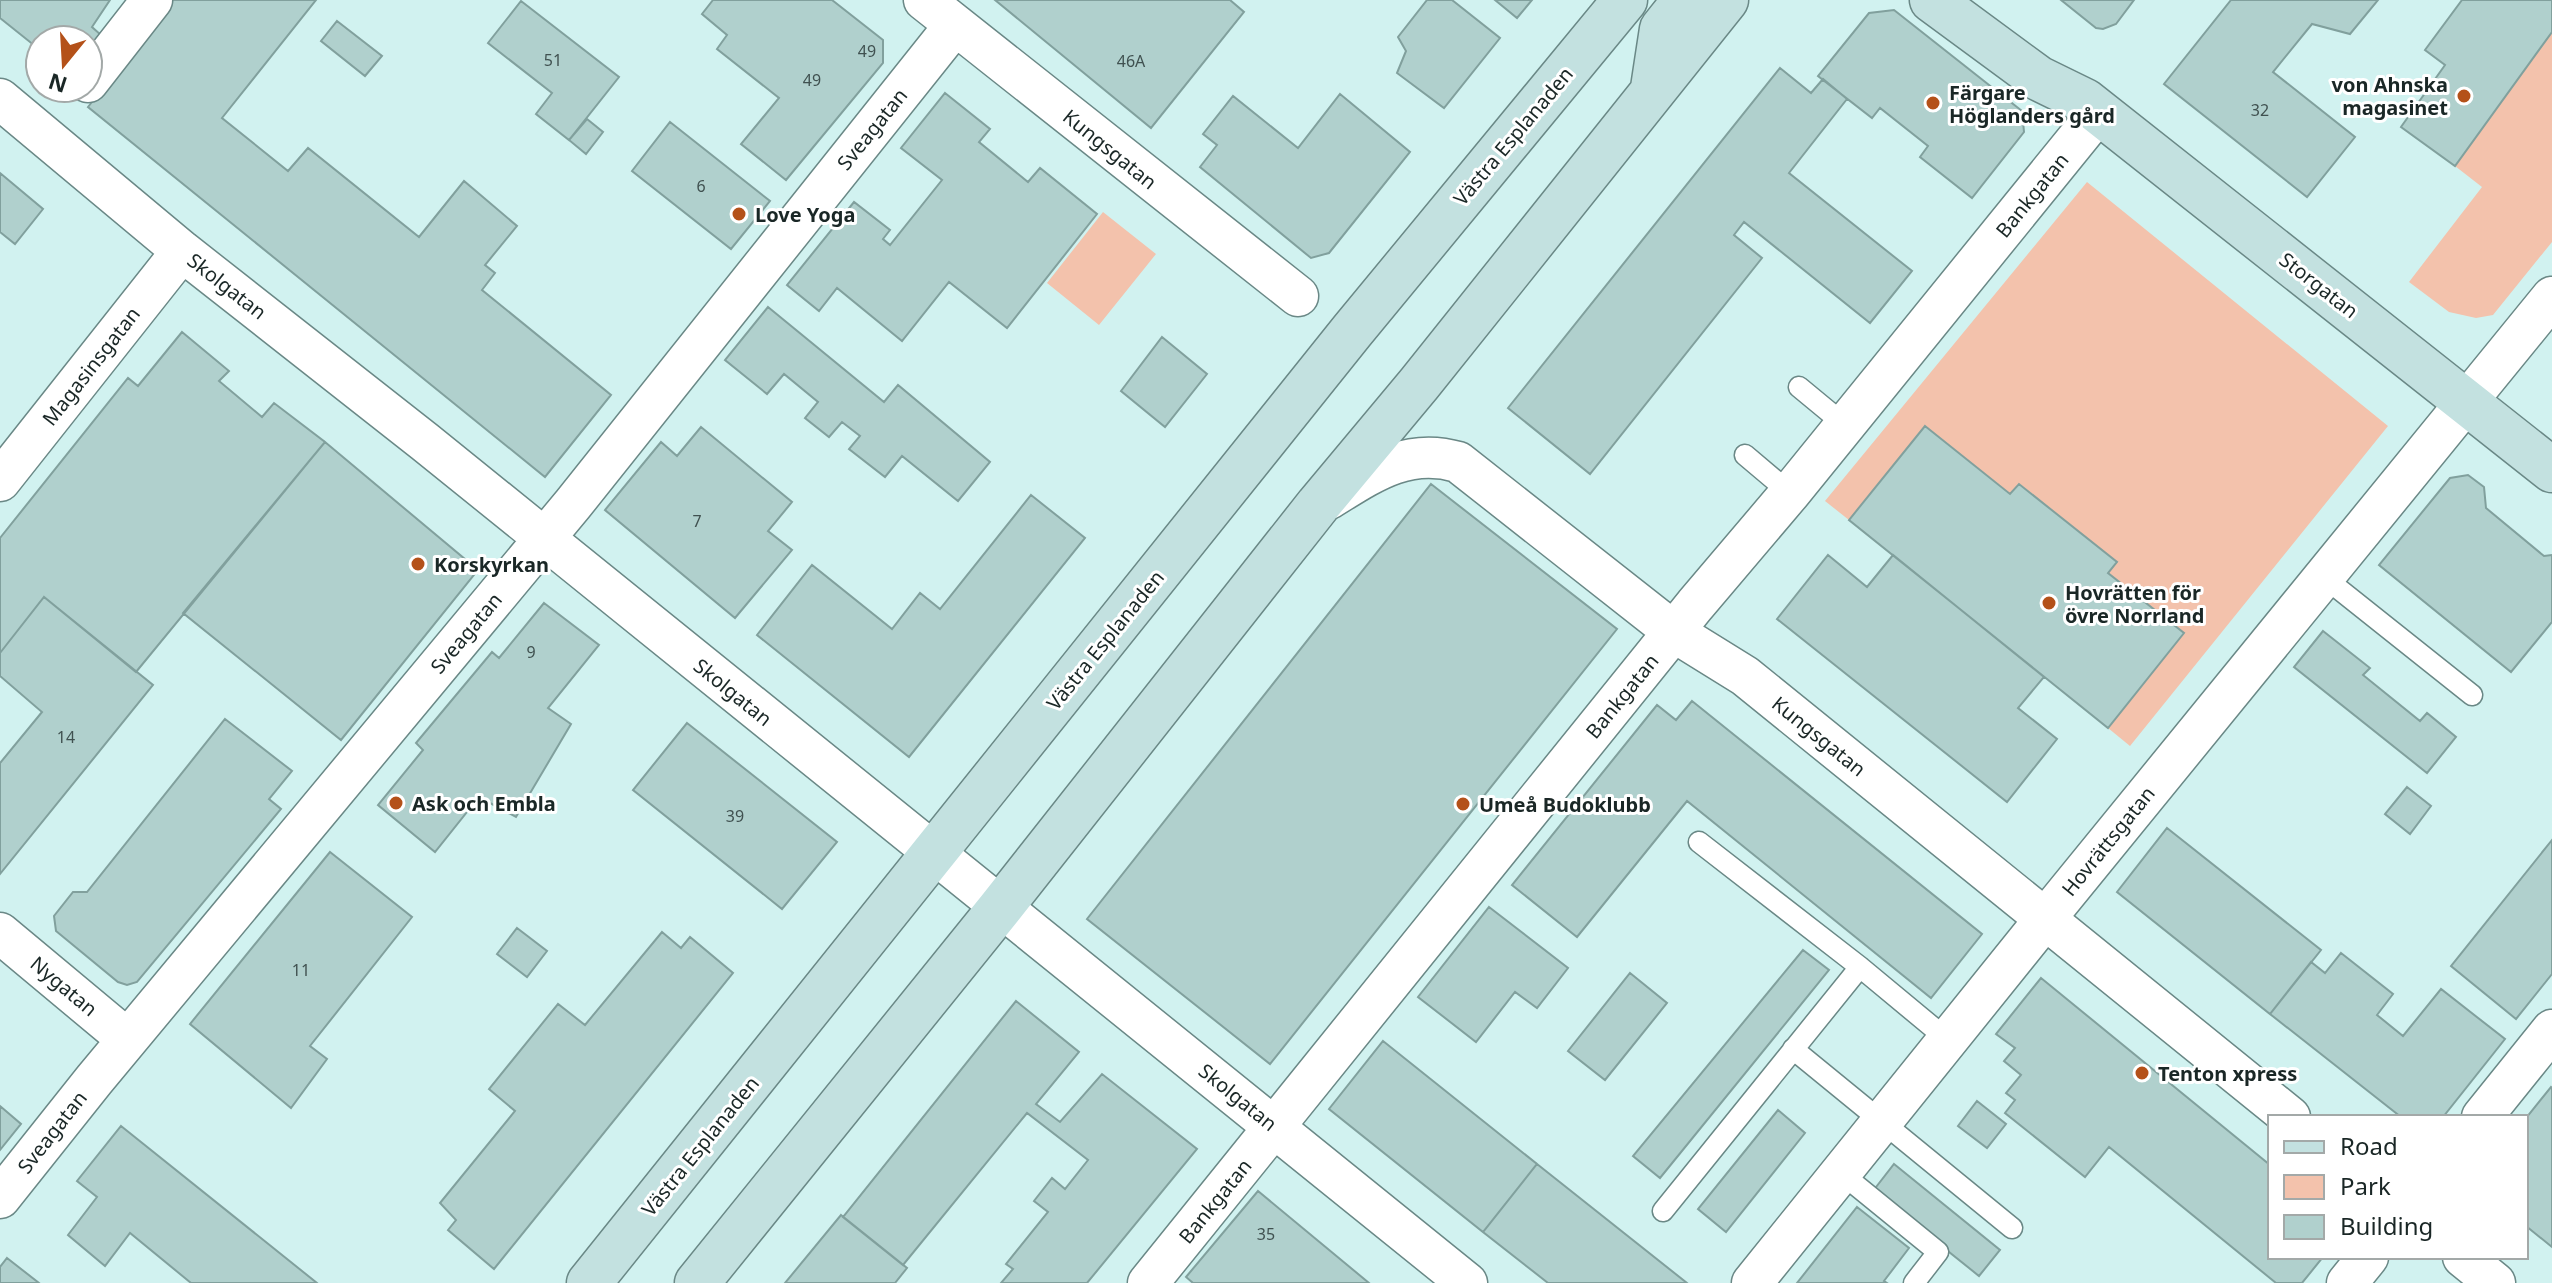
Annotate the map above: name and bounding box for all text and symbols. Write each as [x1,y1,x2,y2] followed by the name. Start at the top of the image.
[24,24,104,104] north arrow
[858,40,876,62] house number: 49
[544,49,562,71] house number: 51
[1117,50,1146,72] house number: 46A
[1447,61,1579,211] street label: Västra Esplanaden
[44,67,71,101] text: N
[803,69,821,91] house number: 49
[2332,71,2448,121] place label: von Ahnska magasinet
[1949,79,2115,129] place label: Färgare Höglanders gård
[831,82,913,176] street label: Sveagatan
[2455,87,2473,105] marker: von Ahnska magasinet
[1924,94,1942,112] marker: Färgare Höglanders gård
[2251,99,2269,121] house number: 32
[1057,103,1163,195] street label: Kungsgatan
[1990,147,2074,243] street label: Bankgatan
[696,175,706,197] house number: 6
[755,201,855,228] place label: Love Yoga
[730,205,748,223] marker: Love Yoga
[2274,246,2364,324] street label: Storgatan
[182,247,272,325] street label: Skolgatan
[36,301,146,431] street label: Magasinsgatan
[692,510,702,532] house number: 7
[434,551,549,578] place label: Korskyrkan
[409,555,427,573] marker: Korskyrkan
[1040,564,1170,716] street label: Västra Esplanaden
[2065,579,2204,629] place label: Hovrätten för övre Norrland
[424,587,508,679] street label: Sveagatan
[2040,594,2058,612] marker: Hovrätten för övre Norrland
[526,641,536,663] house number: 9
[1580,648,1664,744] street label: Bankgatan
[688,652,778,732] street label: Skolgatan
[1766,690,1872,782] street label: Kungsgatan
[57,726,75,748] house number: 14
[2055,780,2161,902] street label: Hovrättsgatan
[412,790,556,817] place label: Ask och Embla
[1479,791,1651,818] place label: Umeå Budoklubb
[387,794,405,812] marker: Ask och Embla
[1454,795,1472,813] marker: Umeå Budoklubb
[726,805,744,827] house number: 39
[25,950,103,1022] street label: Nygatan
[292,959,310,981] house number: 11
[1193,1057,1283,1137] street label: Skolgatan
[2158,1060,2297,1087] place label: Tenton xpress
[2133,1064,2151,1082] marker: Tenton xpress
[635,1070,765,1222] street label: Västra Esplanaden
[11,1085,93,1179] street label: Sveagatan
[2268,1115,2528,1259] legend
[2340,1129,2398,1162] text: Road
[1173,1153,1257,1249] street label: Bankgatan
[2340,1169,2391,1202] text: Park
[2340,1209,2433,1242] text: Building
[1257,1223,1275,1245] house number: 35

